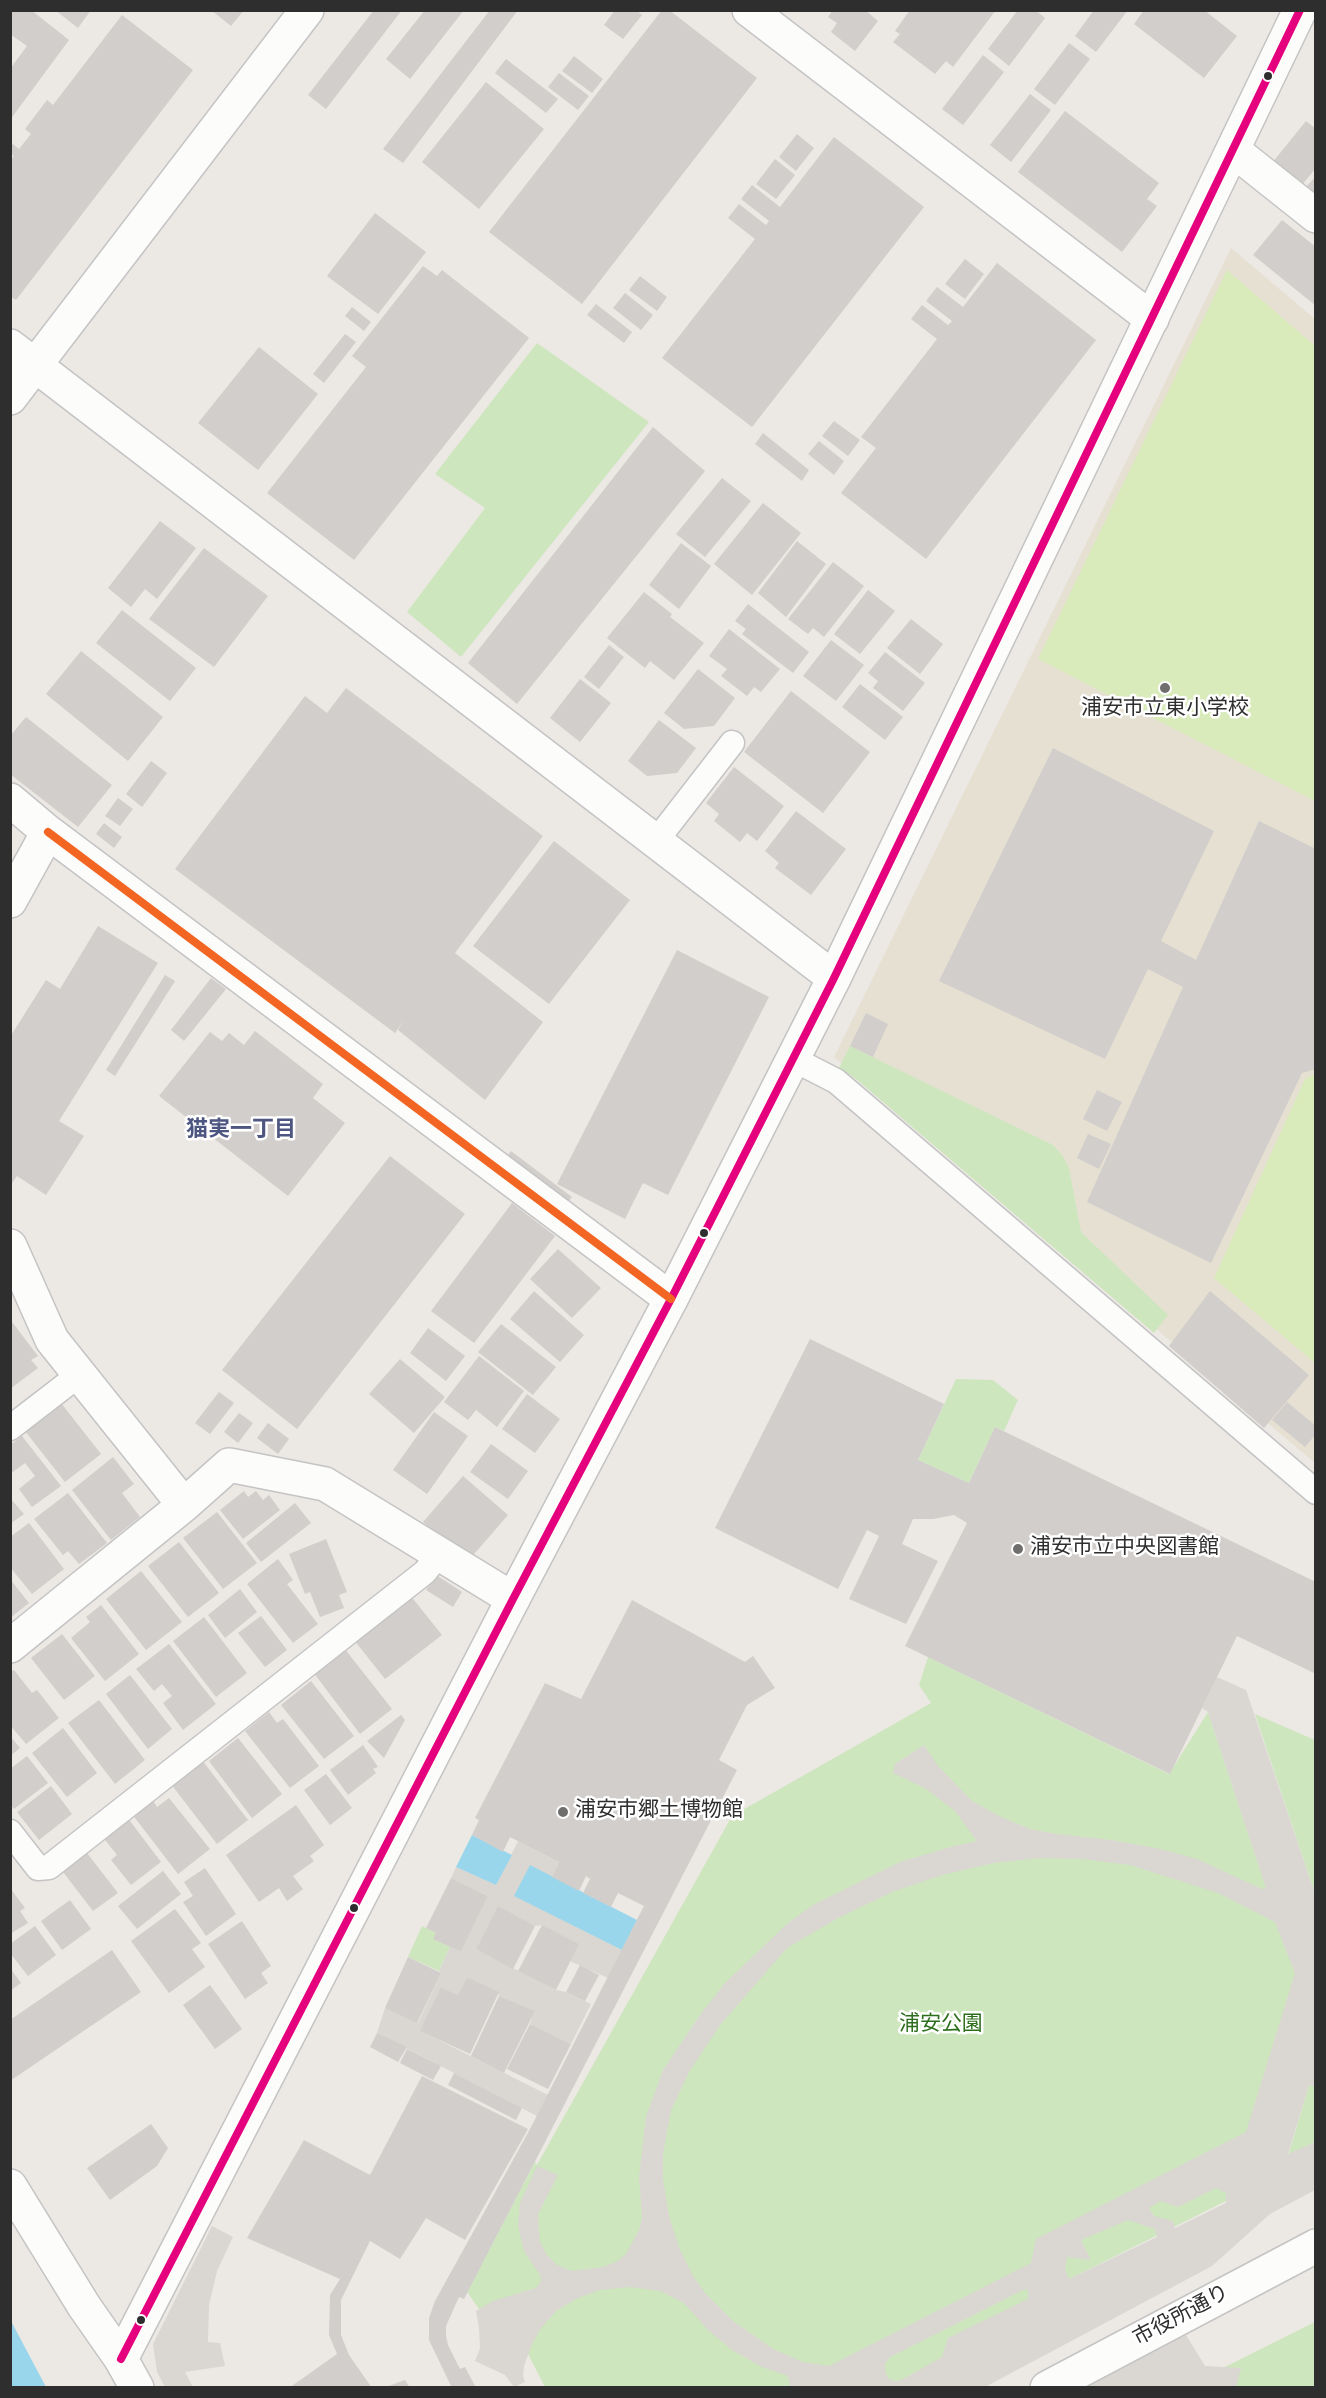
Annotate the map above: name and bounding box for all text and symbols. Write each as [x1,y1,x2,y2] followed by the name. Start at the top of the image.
[1262,70,1274,82] unlabelled marker
[1158,681,1172,695] marker: 浦安市立東小学校
[1081,697,1249,723] place label: 浦安市立東小学校
[186,1119,296,1145] district label: 猫実一丁目
[698,1227,710,1239] unlabelled marker
[1030,1536,1219,1562] place label: 浦安市立中央図書館
[1011,1542,1025,1556] marker: 浦安市立中央図書館
[575,1799,743,1825] place label: 浦安市郷土博物館
[556,1805,570,1819] marker: 浦安市郷土博物館
[348,1902,360,1914] unlabelled marker
[899,2013,983,2039] park label: 浦安公園
[1130,2281,1234,2353] street label: 市役所通り
[135,2314,147,2326] unlabelled marker

